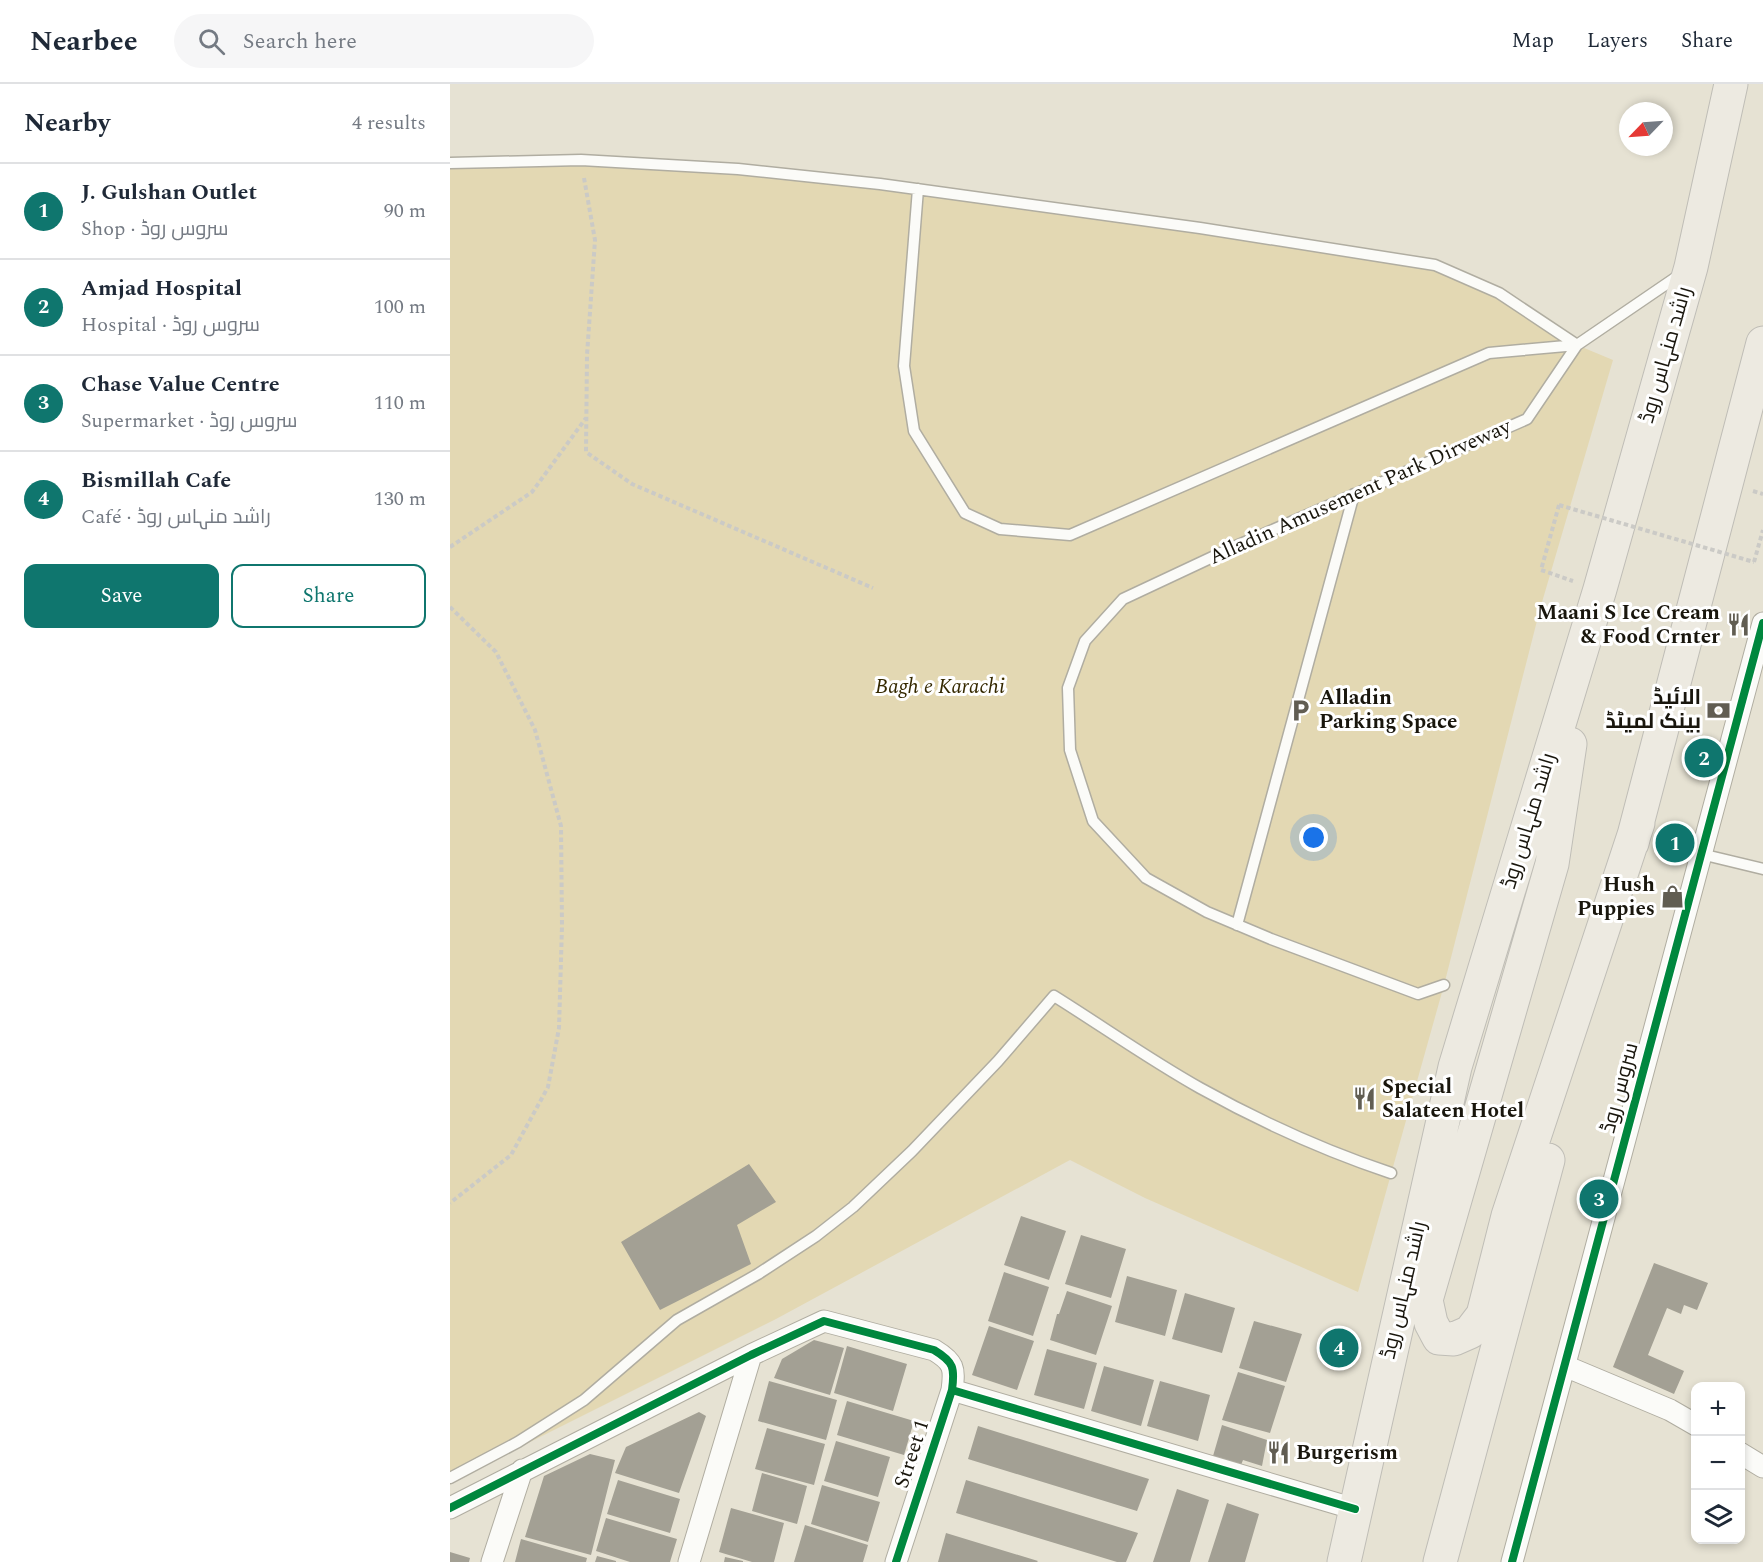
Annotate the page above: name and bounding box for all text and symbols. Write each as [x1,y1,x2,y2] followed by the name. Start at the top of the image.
[174,14,594,68] search box
[30,20,138,63] text: Nearbee
[195,25,228,58] icon: search
[243,25,357,58] text: Search here
[1512,25,1554,57] text: Map
[1587,25,1648,57] text: Layers
[1681,25,1733,57] text: Share
[1619,102,1673,156] north arrow
[24,103,110,143] text: Nearby
[352,108,426,138] text: 4 results
[81,176,257,209] text: J. Gulshan Outlet
[38,196,49,226] text: 1
[384,196,426,226] text: 90 m
[81,214,229,244] text: Shop · سروس روڈ
[81,272,242,305] text: Amjad Hospital
[1631,283,1701,427] street label: راشد منہاس روڈ
[38,292,49,322] text: 2
[374,292,426,322] text: 100 m
[81,310,260,340] text: Hospital · سروس روڈ
[81,368,280,401] text: Chase Value Centre
[38,388,49,418] text: 3
[374,388,426,418] text: 110 m
[81,406,297,436] text: Supermarket · سروس روڈ
[1204,410,1517,573] street label: Alladin Amusement Park Dirveway
[81,464,231,497] text: Bismillah Cafe
[38,484,49,514] text: 4
[374,484,426,514] text: 130 m
[81,502,271,532] text: Café · راشد منہاس روڈ
[24,564,219,628] button: Save
[231,564,426,628] button: Share
[1537,597,1720,653] place label: Maani S Ice Cream & Food Crnter
[1725,612,1751,638] restaurant icon: Maani S Ice Cream & Food Crnter
[875,671,1005,703] park label: Bagh e Karachi
[1319,682,1458,738] place label: Alladin Parking Space
[1605,682,1701,738] place label: الائیڈ بینک لمیٹڈ
[1288,697,1314,723] parking icon: Alladin Parking Space
[1706,697,1732,723] bank icon: الائیڈ بینک لمیٹڈ
[1684,736,1724,780] pin: 2
[1493,749,1565,893] street label: راشد منہاس روڈ
[1656,820,1694,866] pin: 1
[1299,823,1328,852] your location
[1577,869,1655,925] place label: Hush Puppies
[1660,884,1686,910] shop icon: Hush Puppies
[1593,1039,1647,1137] street label: سروس روڈ
[1382,1071,1524,1127] place label: Special Salateen Hotel
[1351,1086,1377,1112] restaurant icon: Special Salateen Hotel
[1580,1176,1618,1222] pin: 3
[1373,1218,1435,1362] street label: راشد منہاس روڈ
[1320,1326,1358,1370] pin: 4
[1691,1382,1745,1544] map controls
[1691,1382,1745,1436] button: +
[886,1415,938,1493] street label: Street 1
[1691,1436,1745,1490] button: −
[1296,1437,1398,1469] place label: Burgerism
[1265,1440,1291,1466] restaurant icon: Burgerism
[1691,1490,1745,1544] button: layers

